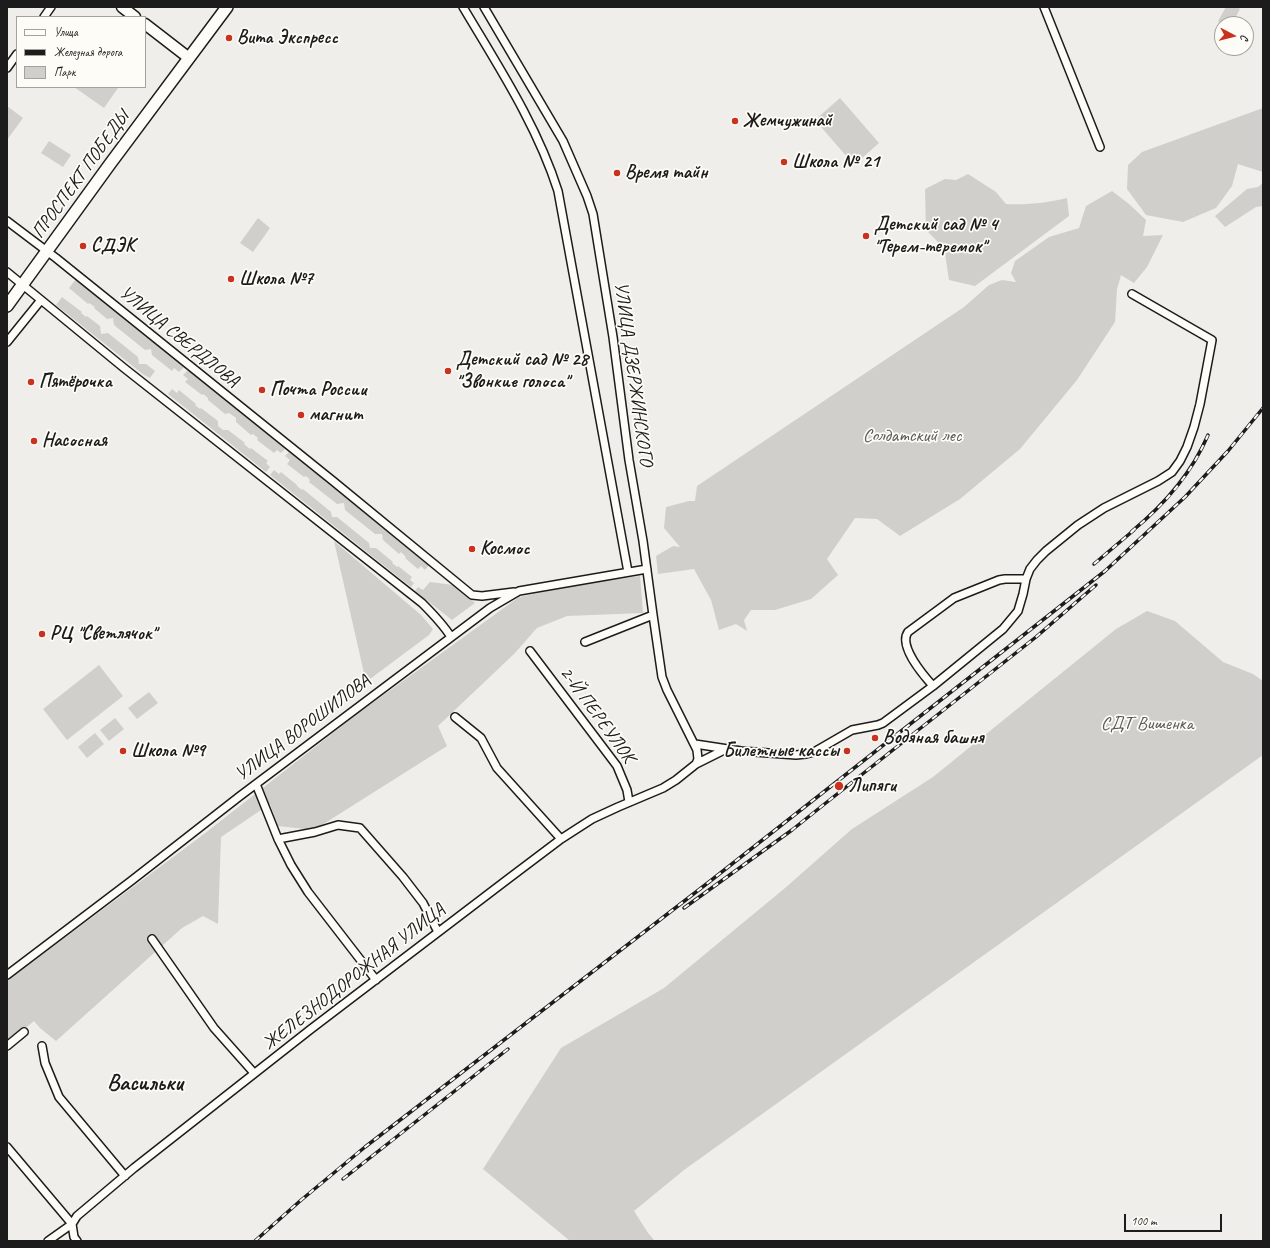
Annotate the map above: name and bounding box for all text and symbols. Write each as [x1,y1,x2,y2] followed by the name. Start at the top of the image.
[16,16,146,88] legend
[1214,16,1254,56] north arrow
[54,24,78,40] text: Улица
[237,27,338,49] place label: Вита Экспресс
[224,33,234,43] marker: Вита Экспресс
[1238,34,1252,41] text: С
[54,44,122,60] text: Железная дорога
[54,64,75,80] text: Парк
[27,107,135,243] street label: ПРОСПЕКТ ПОБЕДЫ
[743,110,832,132] place label: Жемчужинай
[730,116,740,126] marker: Жемчужинай
[792,151,879,173] place label: Школа № 21
[779,157,789,167] marker: Школа № 21
[625,162,708,184] place label: Время тайн
[612,168,622,178] marker: Время тайн
[874,214,998,258] place label: Детский сад № 4 "Терем-теремок"
[861,231,871,241] marker: Детский сад № 4 "Терем-теремок"
[91,235,135,257] place label: СДЭК
[78,241,88,251] marker: СДЭК
[239,268,313,290] place label: Школа №7
[226,274,236,284] marker: Школа №7
[609,280,657,468] street label: УЛИЦА ДЗЕРЖИНСКОГО
[114,282,244,392] street label: УЛИЦА СВЕРДЛОВА
[456,349,588,393] place label: Детский сад № 28 "Звонкие голоса"
[443,366,453,376] marker: Детский сад № 28 "Звонкие голоса"
[39,371,112,393] place label: Пятёрочка
[26,377,36,387] marker: Пятёрочка
[270,379,367,401] place label: Почта России
[257,385,267,395] marker: Почта России
[309,404,362,426] place label: магнит
[296,410,306,420] marker: магнит
[863,425,961,447] park label: Солдатский лес
[42,430,107,452] place label: Насосная
[29,436,39,446] marker: Насосная
[480,538,530,560] place label: Космос
[467,544,477,554] marker: Космос
[50,623,156,645] place label: РЦ "Светлячок"
[37,629,47,639] marker: РЦ "Светлячок"
[554,662,640,768] street label: 2-Й ПЕРЕУЛОК
[231,670,375,786] street label: УЛИЦА ВОРОШИЛОВА
[1101,713,1193,735] park label: СДТ Вишенка
[883,727,984,749] place label: Водяная башня
[870,733,880,743] marker: Водяная башня
[131,740,205,762] place label: Школа №9
[723,740,839,762] place label: Билетные кассы
[118,746,128,756] marker: Школа №9
[842,746,852,756] marker: Билетные кассы
[848,775,896,797] place label: Липяги
[833,780,845,792] marker: Липяги
[258,899,450,1055] street label: ЖЕЛЕЗНОДОРОЖНАЯ УЛИЦА
[107,1070,183,1098] district label: Васильки
[1126,1206,1224,1232] scale bar
[1131,1213,1157,1229] text: 100 m

